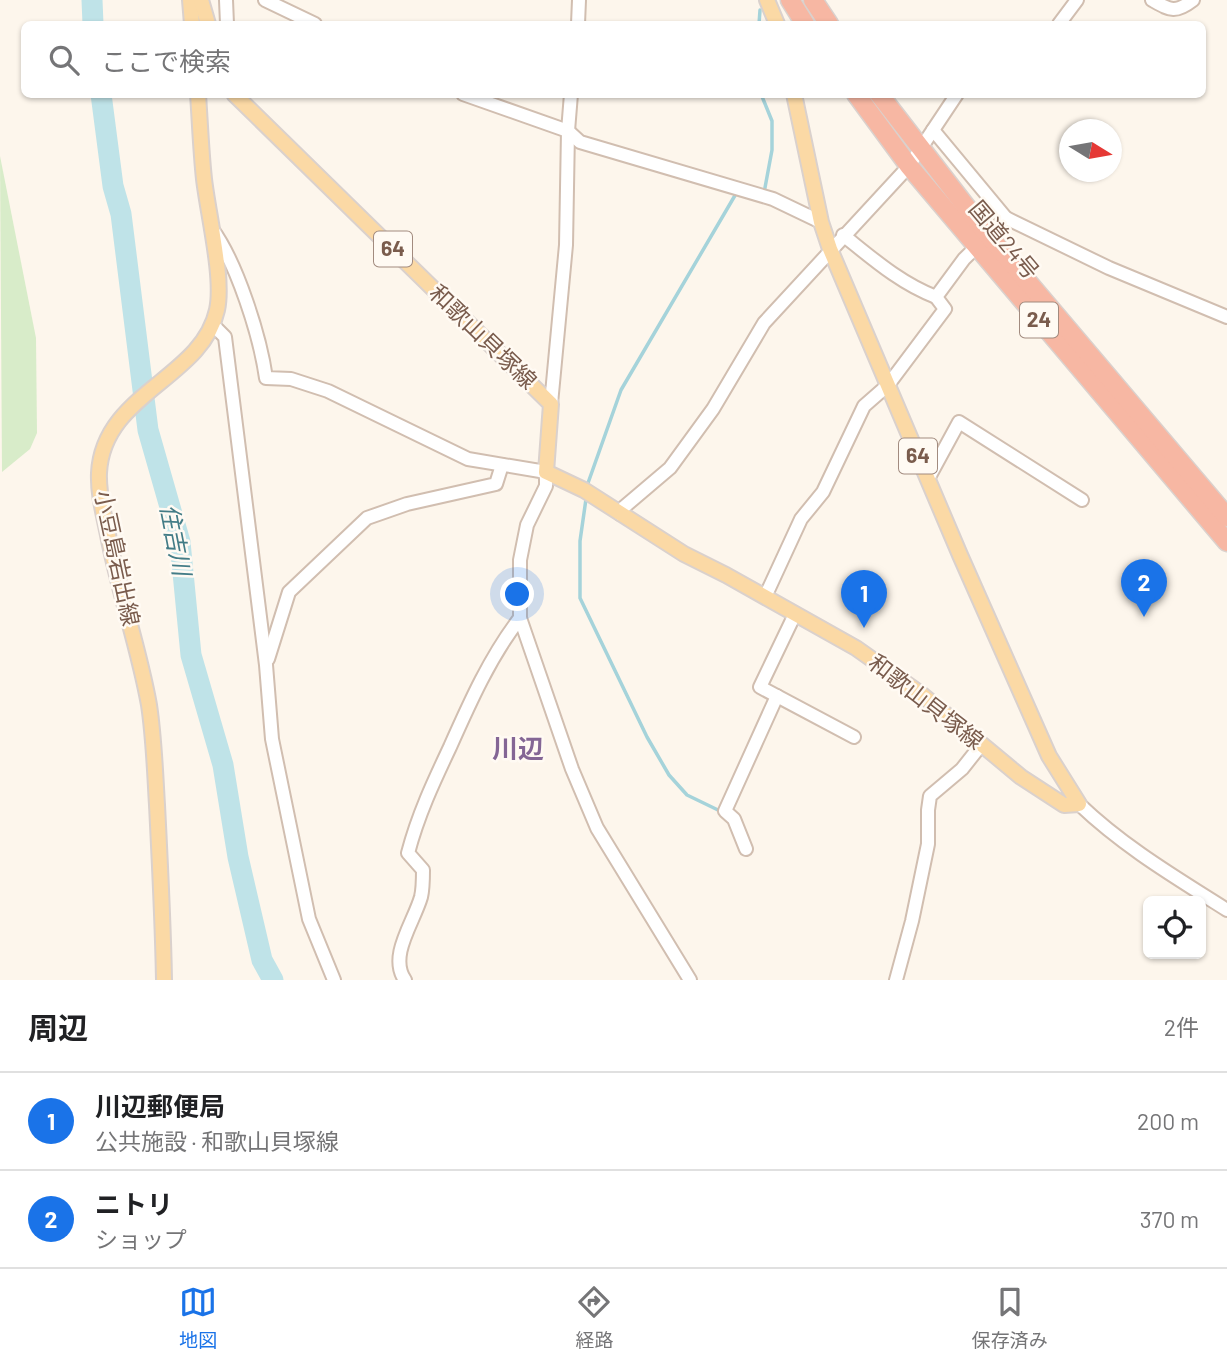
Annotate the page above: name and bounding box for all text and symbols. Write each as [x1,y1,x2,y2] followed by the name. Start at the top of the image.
[21,21,1206,98] search box
[45,41,83,79] icon: search
[101,45,231,76] text: ここで検索
[1059,119,1122,182] north arrow
[964,194,1046,284] street label: 国道24号
[374,232,412,266] road number: 64
[424,278,543,394] street label: 和歌山貝塚線
[1020,302,1058,338] road number: 24
[899,438,937,474] road number: 64
[90,487,146,628] street label: 小豆島岩出線
[155,502,198,581] water label: 住吉川
[1121,559,1167,617] pin: 2
[841,570,887,628] pin: 1
[500,577,534,611] your location
[864,648,990,755] street label: 和歌山貝塚線
[492,732,544,763] district label: 川辺
[1143,896,1206,959] map controls
[1143,896,1206,959] button: locate
[28,1009,88,1045] text: 周辺
[1164,1013,1199,1041] text: 2件
[95,1090,225,1121] text: 川辺郵便局
[47,1107,55,1135] text: 1
[1137,1107,1199,1135] text: 200 m
[95,1127,339,1155] text: 公共施設 · 和歌山貝塚線
[95,1188,173,1219] text: ニトリ
[45,1205,57,1233] text: 2
[1140,1205,1199,1233] text: 370 m
[95,1225,187,1253] text: ショップ
[179,1283,217,1352] tab: 地図
[575,1283,614,1352] tab: 経路
[972,1283,1048,1352] tab: 保存済み

